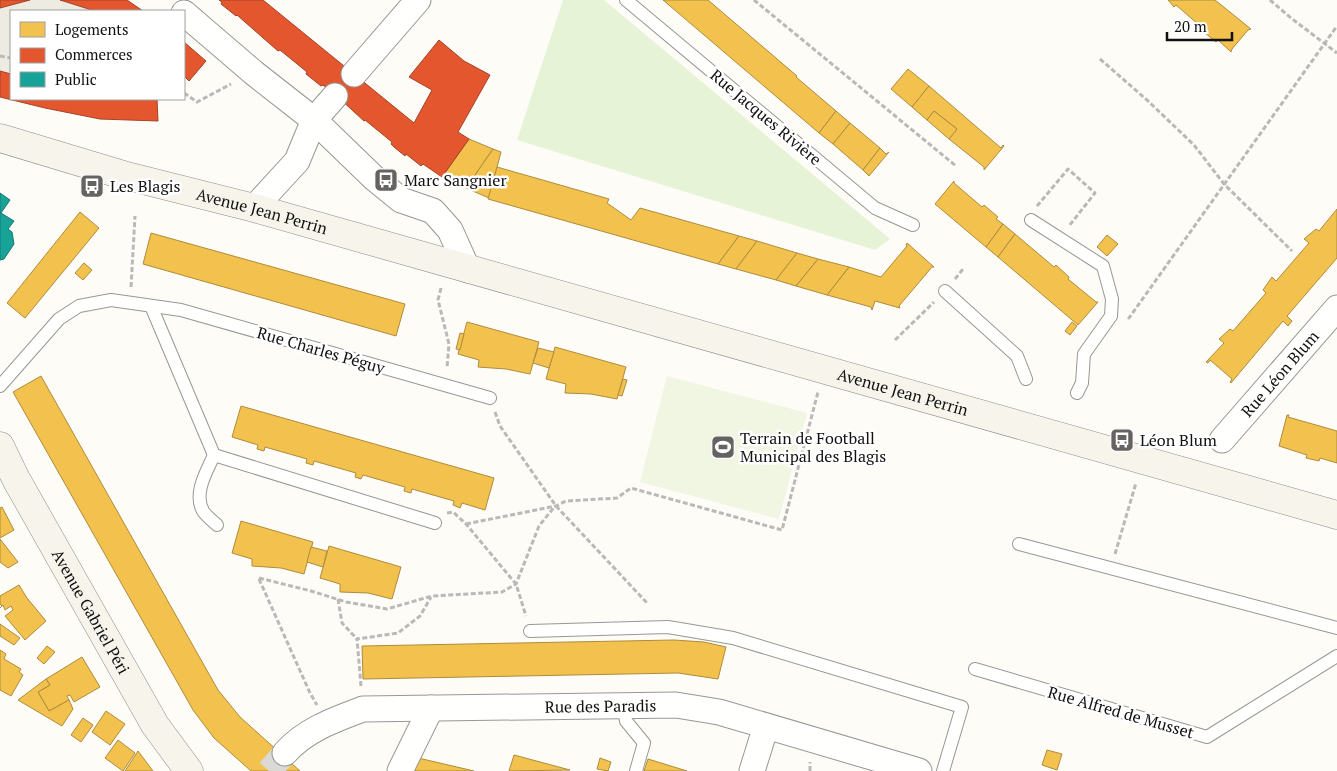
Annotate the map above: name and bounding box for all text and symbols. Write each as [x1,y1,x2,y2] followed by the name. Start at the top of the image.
[10,10,185,100] legend
[1167,10,1232,42] scale bar
[1174,16,1207,36] text: 20 m
[55,19,128,39] text: Logements
[55,44,133,64] text: Commerces
[706,64,826,170] street label: Rue Jacques Rivière
[55,69,97,89] text: Public
[373,167,399,193] bus stop icon: Marc Sangnier
[404,169,507,191] place label: Marc Sangnier
[79,173,105,199] bus stop icon: Les Blagis
[110,175,181,197] place label: Les Blagis
[194,183,331,239] street label: Avenue Jean Perrin
[255,321,388,379] street label: Rue Charles Péguy
[1236,326,1324,422] street label: Rue Léon Blum
[835,363,971,421] street label: Avenue Jean Perrin
[740,427,886,467] place label: Terrain de Football Municipal des Blagis
[1109,427,1135,453] bus stop icon: Léon Blum
[1140,429,1217,451] place label: Léon Blum
[710,434,736,460] sports icon: Terrain de Football Municipal des Blagis
[47,545,135,678] street label: Avenue Gabriel Péri
[1045,681,1197,743] street label: Rue Alfred de Musset
[544,694,656,718] street label: Rue des Paradis

